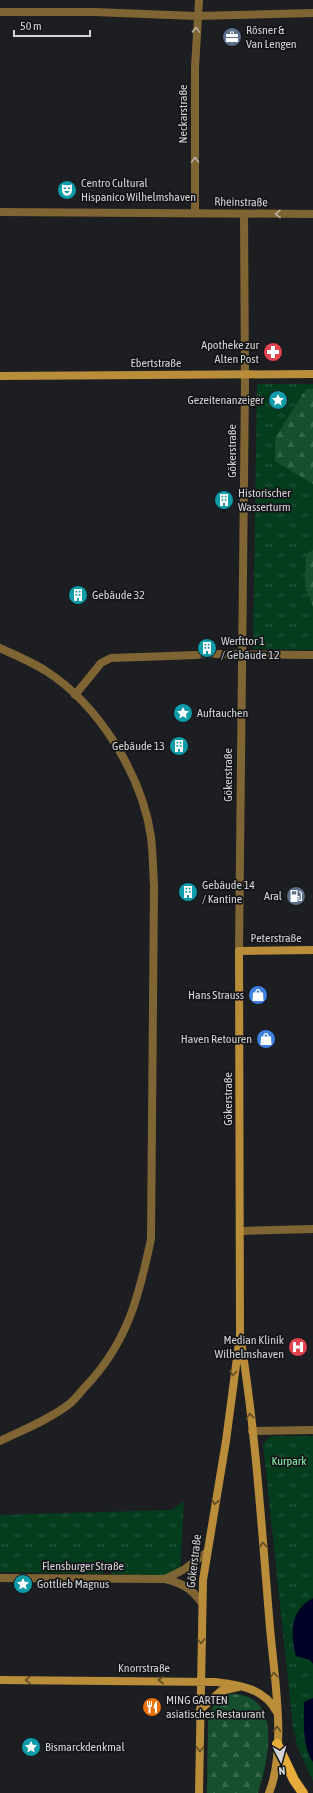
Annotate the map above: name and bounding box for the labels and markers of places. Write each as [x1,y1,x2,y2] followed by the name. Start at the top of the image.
[246,23,297,51] place label: Rösner & Van Lengen
[221,26,243,48] office icon: Rösner & Van Lengen
[81,176,196,204] place label: Centro Cultural Hispanico Wilhelmshaven
[56,179,78,201] theatre icon: Centro Cultural Hispanico Wilhelmshaven
[201,338,260,366] place label: Apotheke zur Alten Post
[262,341,284,363] pharmacy icon: Apotheke zur Alten Post
[267,389,289,411] place icon: Gezeitenanzeiger
[187,393,264,407] place label: Gezeitenanzeiger
[238,486,291,514] place label: Historischer Wasserturm
[213,489,235,511] building icon: Historischer Wasserturm
[67,584,89,606] building icon: Gebäude 32
[92,588,145,602] place label: Gebäude 32
[221,634,280,662] place label: Werfttor 1 / Gebäude 12
[196,637,218,659] building icon: Werfttor 1 / Gebäude 12
[172,702,194,724] place icon: Auftauchen
[197,706,248,720] place label: Auftauchen
[168,735,190,757] building icon: Gebäude 13
[112,739,165,753] place label: Gebäude 13
[202,878,255,906] place label: Gebäude 14 / Kantine
[177,881,199,903] building icon: Gebäude 14 / Kantine
[285,885,307,907] fuel station icon: Aral
[264,889,283,903] place label: Aral
[247,984,269,1006] shop icon: Hans Strauss
[188,988,244,1002] place label: Hans Strauss
[255,1028,277,1050] shop icon: Haven Retouren
[181,1032,252,1046] place label: Haven Retouren
[215,1333,285,1361] place label: Median Klinik Wilhelmshaven
[287,1336,309,1358] hospital icon: Median Klinik Wilhelmshaven
[12,1573,34,1595] place icon: Gottlieb Magnus
[37,1577,109,1591] place label: Gottlieb Magnus
[166,1693,265,1721] place label: MING GARTEN asiatisches Restaurant
[141,1696,163,1718] restaurant icon: MING GARTEN asiatisches Restaurant
[20,1736,42,1758] place icon: Bismarckdenkmal
[45,1740,125,1754] place label: Bismarckdenkmal

